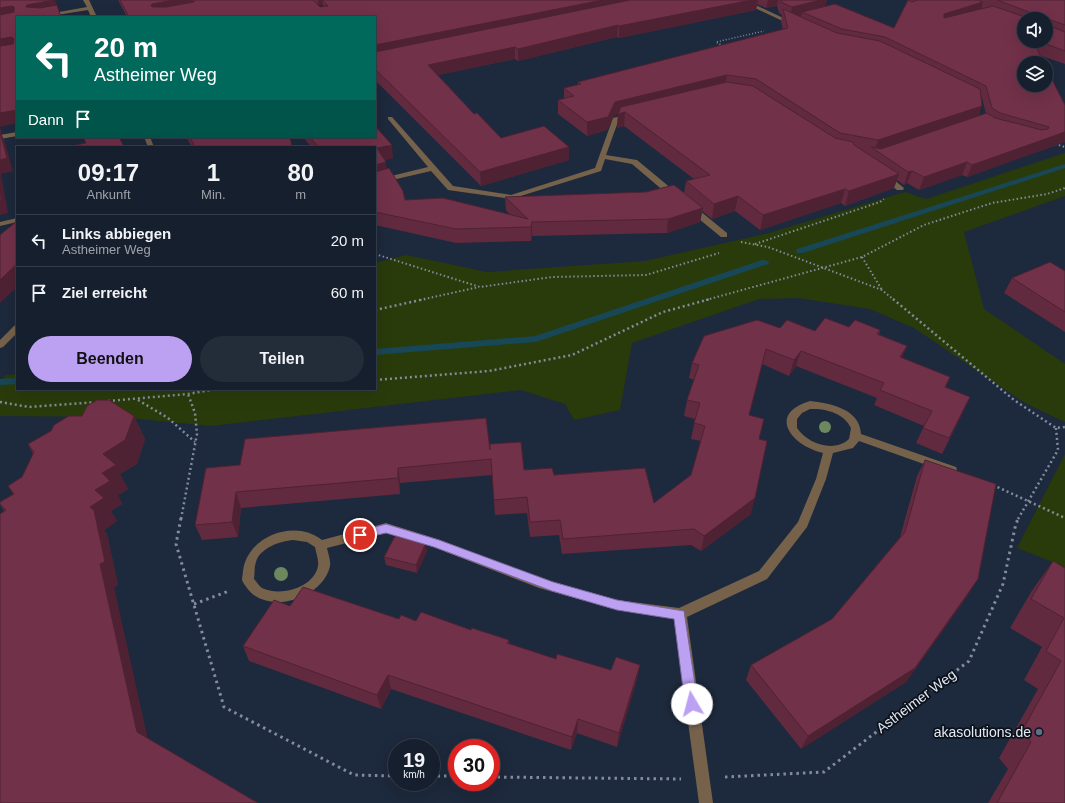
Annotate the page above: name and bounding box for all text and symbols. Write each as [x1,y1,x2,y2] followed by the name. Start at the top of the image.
[1017,12,1053,92] map controls
[1017,12,1053,48] button: sound
[28,32,80,84] icon: left
[94,32,158,63] text: 20 m
[1017,56,1053,92] button: layers
[94,65,217,85] text: Astheimer Weg
[72,108,94,130] icon: arrive
[28,111,64,128] text: Dann
[78,159,139,186] text: 09:17
[207,159,220,186] text: 1
[287,159,314,186] text: 80
[86,187,131,202] text: Ankunft
[201,187,226,202] text: Min.
[295,187,306,202] text: m
[62,225,171,242] text: Links abbiegen
[28,230,50,252] icon: left
[331,232,364,249] text: 20 m
[62,242,151,257] text: Astheimer Weg
[28,282,50,304] icon: arrive
[62,284,147,301] text: Ziel erreicht
[331,284,364,301] text: 60 m
[28,336,192,382] button: Beenden
[200,336,364,382] button: Teilen
[343,518,377,552] pin
[349,524,371,546] icon: arrive
[873,666,959,736] street label: Astheimer Weg
[671,683,713,725] position arrow
[934,724,1031,740] place label: akasolutions.de
[1034,727,1044,737] marker: akasolutions.de
[448,739,500,791] speed limit sign: 30
[403,749,425,771] text: 19
[403,769,425,780] text: km/h

